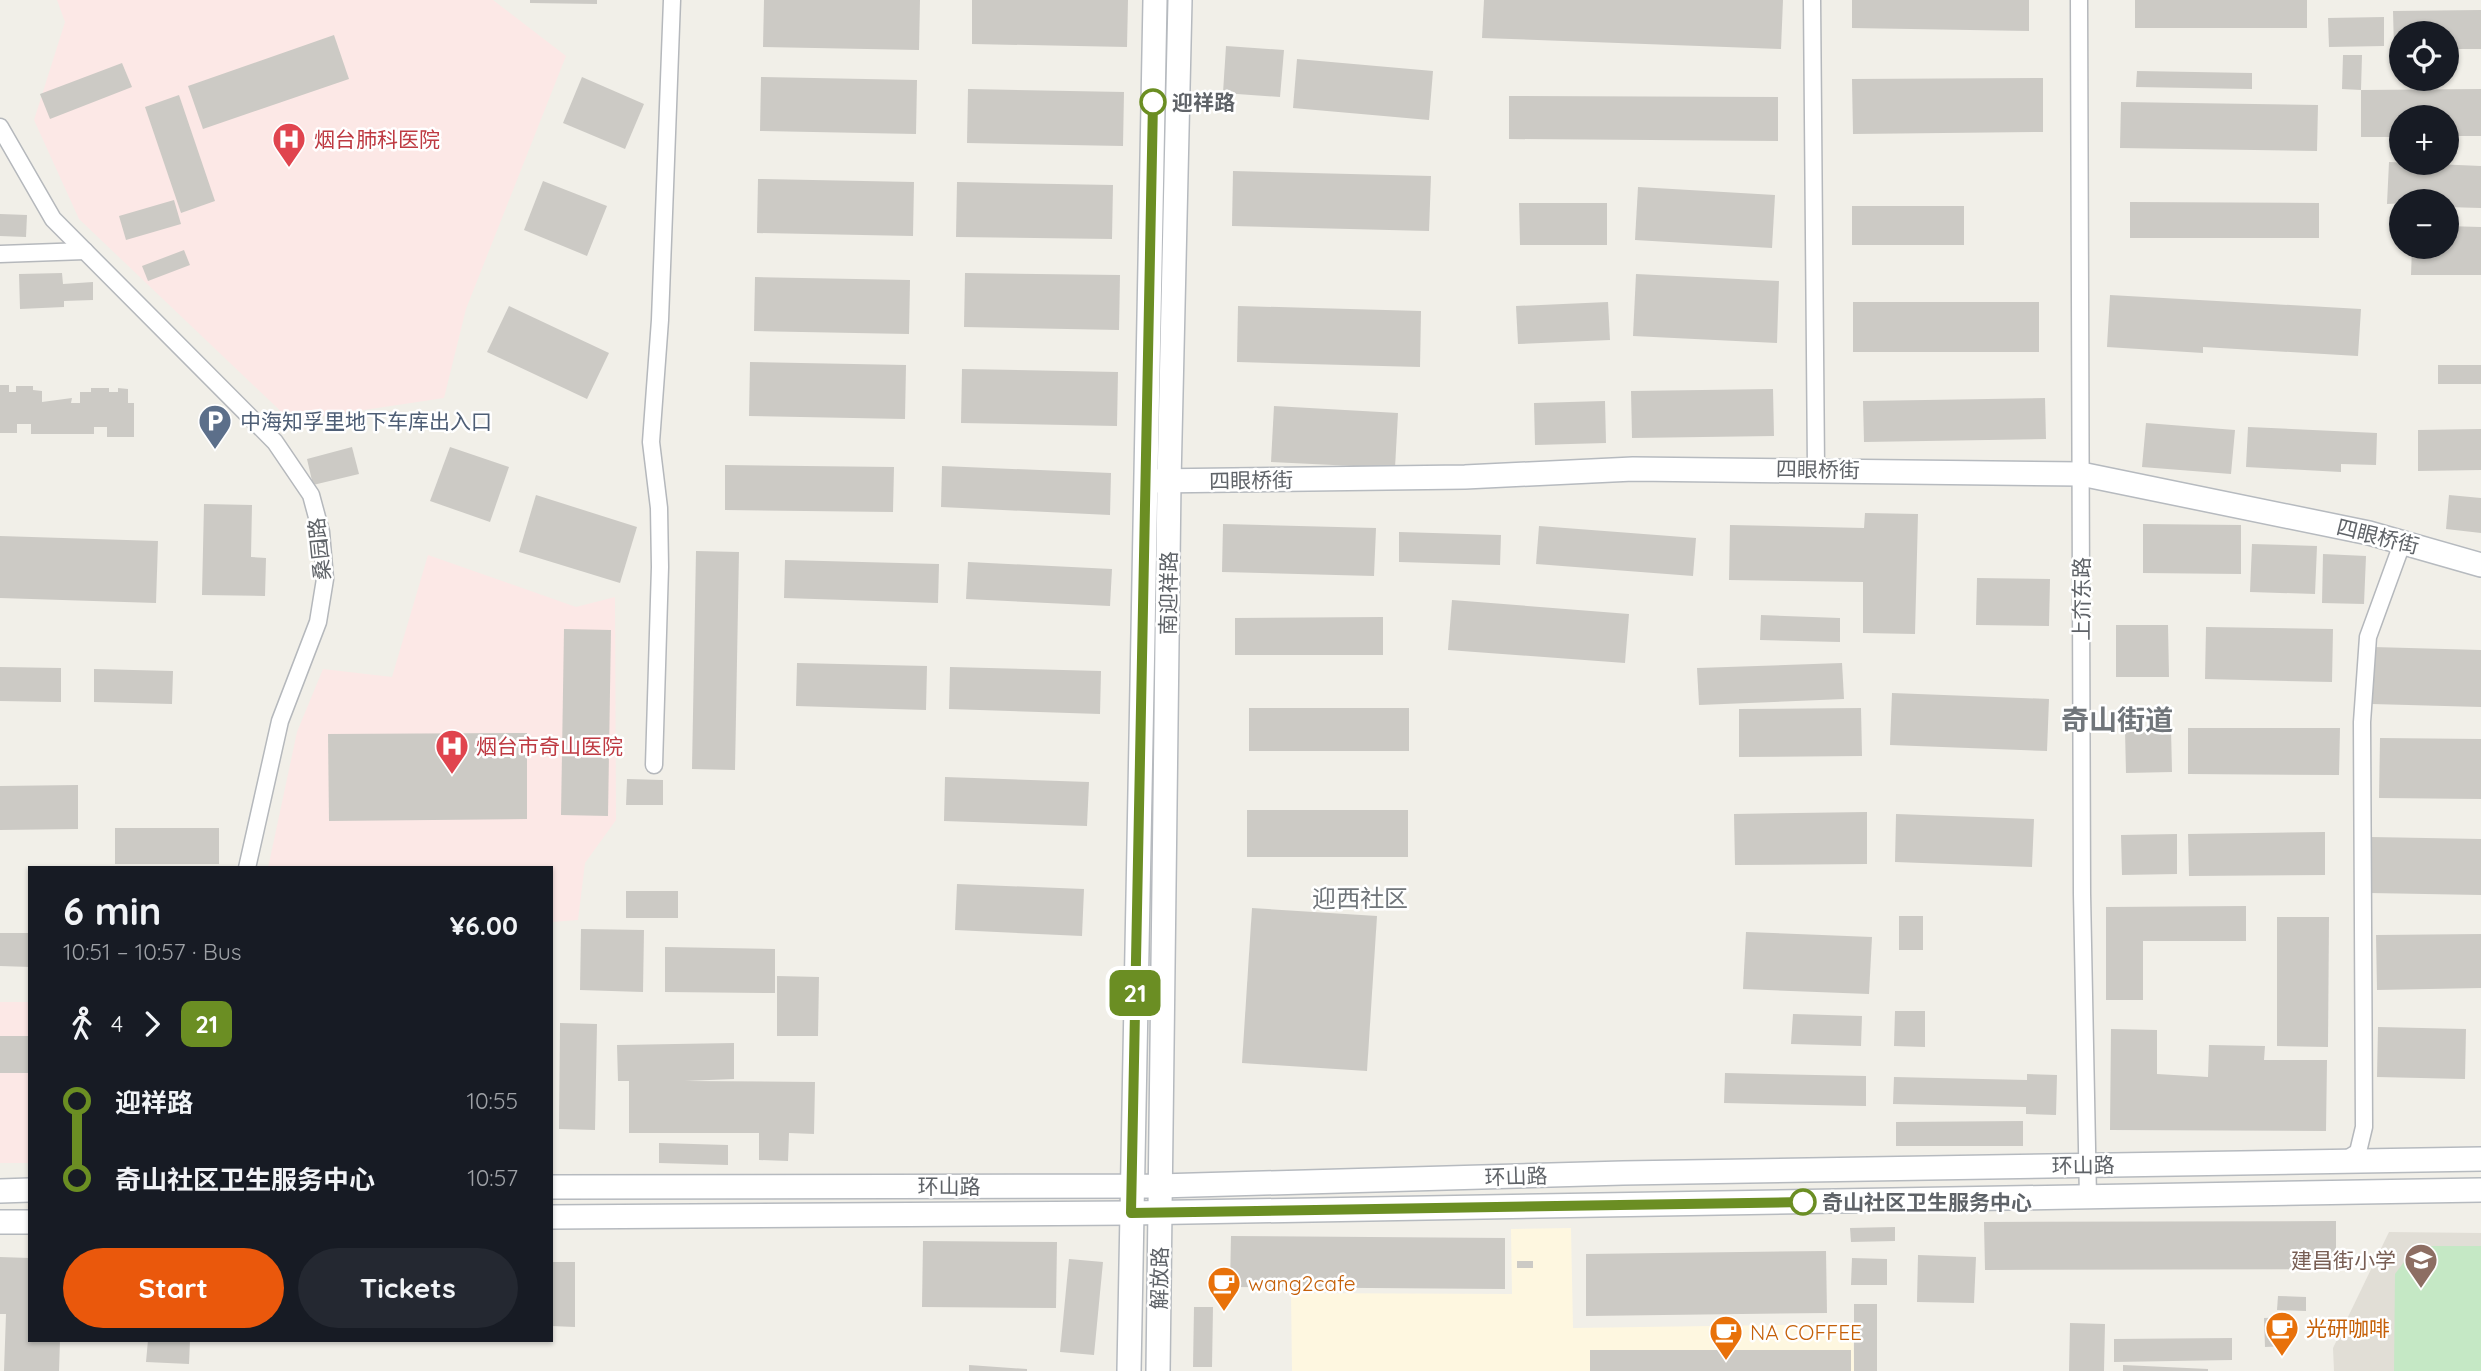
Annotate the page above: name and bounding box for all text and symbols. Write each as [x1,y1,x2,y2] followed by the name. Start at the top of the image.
[2389,21,2459,259] map controls
[2389,21,2459,91] button: locate
[1140,89,1166,115] marker: 迎祥路
[1172,89,1235,115] place label: 迎祥路
[2389,105,2459,175] button: +
[270,120,308,169] hospital icon: 烟台肺科医院
[314,126,440,152] place label: 烟台肺科医院
[2389,189,2459,259] button: −
[196,402,234,451] parking icon: 中海知孚里地下车库出入口
[240,408,492,434] place label: 中海知孚里地下车库出入口
[1776,455,1860,483] street label: 四眼桥街
[1209,466,1293,494] street label: 四眼桥街
[2334,513,2422,559] street label: 四眼桥街
[303,516,335,582] street label: 桑园路
[1154,551,1182,635] street label: 南迎祥路
[2068,557,2094,641] street label: 上夼东路
[2061,702,2173,737] district label: 奇山街道
[433,727,471,776] hospital icon: 烟台市奇山医院
[476,733,623,759] place label: 烟台市奇山医院
[1312,883,1408,913] district label: 迎西社区
[63,887,161,935] text: 6 min
[450,909,518,942] text: ¥6.00
[63,937,242,966] text: 10:51 – 10:57 · Bus
[1104,970,1166,1016] line badge: 21
[1124,978,1147,1008] text: 21
[63,1005,101,1043] icon: walk
[133,1005,171,1043] icon: forward
[111,1009,123,1038] text: 4
[195,1009,218,1039] text: 21
[115,1086,193,1119] text: 迎祥路
[466,1086,518,1115] text: 10:55
[2051,1151,2115,1179] street label: 环山路
[1484,1162,1548,1190] street label: 环山路
[115,1163,375,1196] text: 奇山社区卫生服务中心
[467,1163,518,1192] text: 10:57
[918,1173,981,1199] street label: 环山路
[1790,1189,1816,1215] marker: 奇山社区卫生服务中心
[1822,1189,2032,1215] place label: 奇山社区卫生服务中心
[2402,1241,2440,1290] school or university icon: 建昌街小学
[1145,1246,1173,1310] street label: 解放路
[2291,1247,2396,1273] place label: 建昌街小学
[63,1248,284,1328] button: Start
[298,1248,518,1328] button: Tickets
[1205,1264,1243,1313] cafe icon: wang2cafe
[1248,1270,1356,1296] place label: wang2cafe
[2263,1309,2301,1358] cafe icon: 光研咖啡
[1707,1313,1745,1362] cafe icon: NA COFFEE
[2306,1315,2390,1341] place label: 光研咖啡
[1750,1319,1862,1345] place label: NA COFFEE

